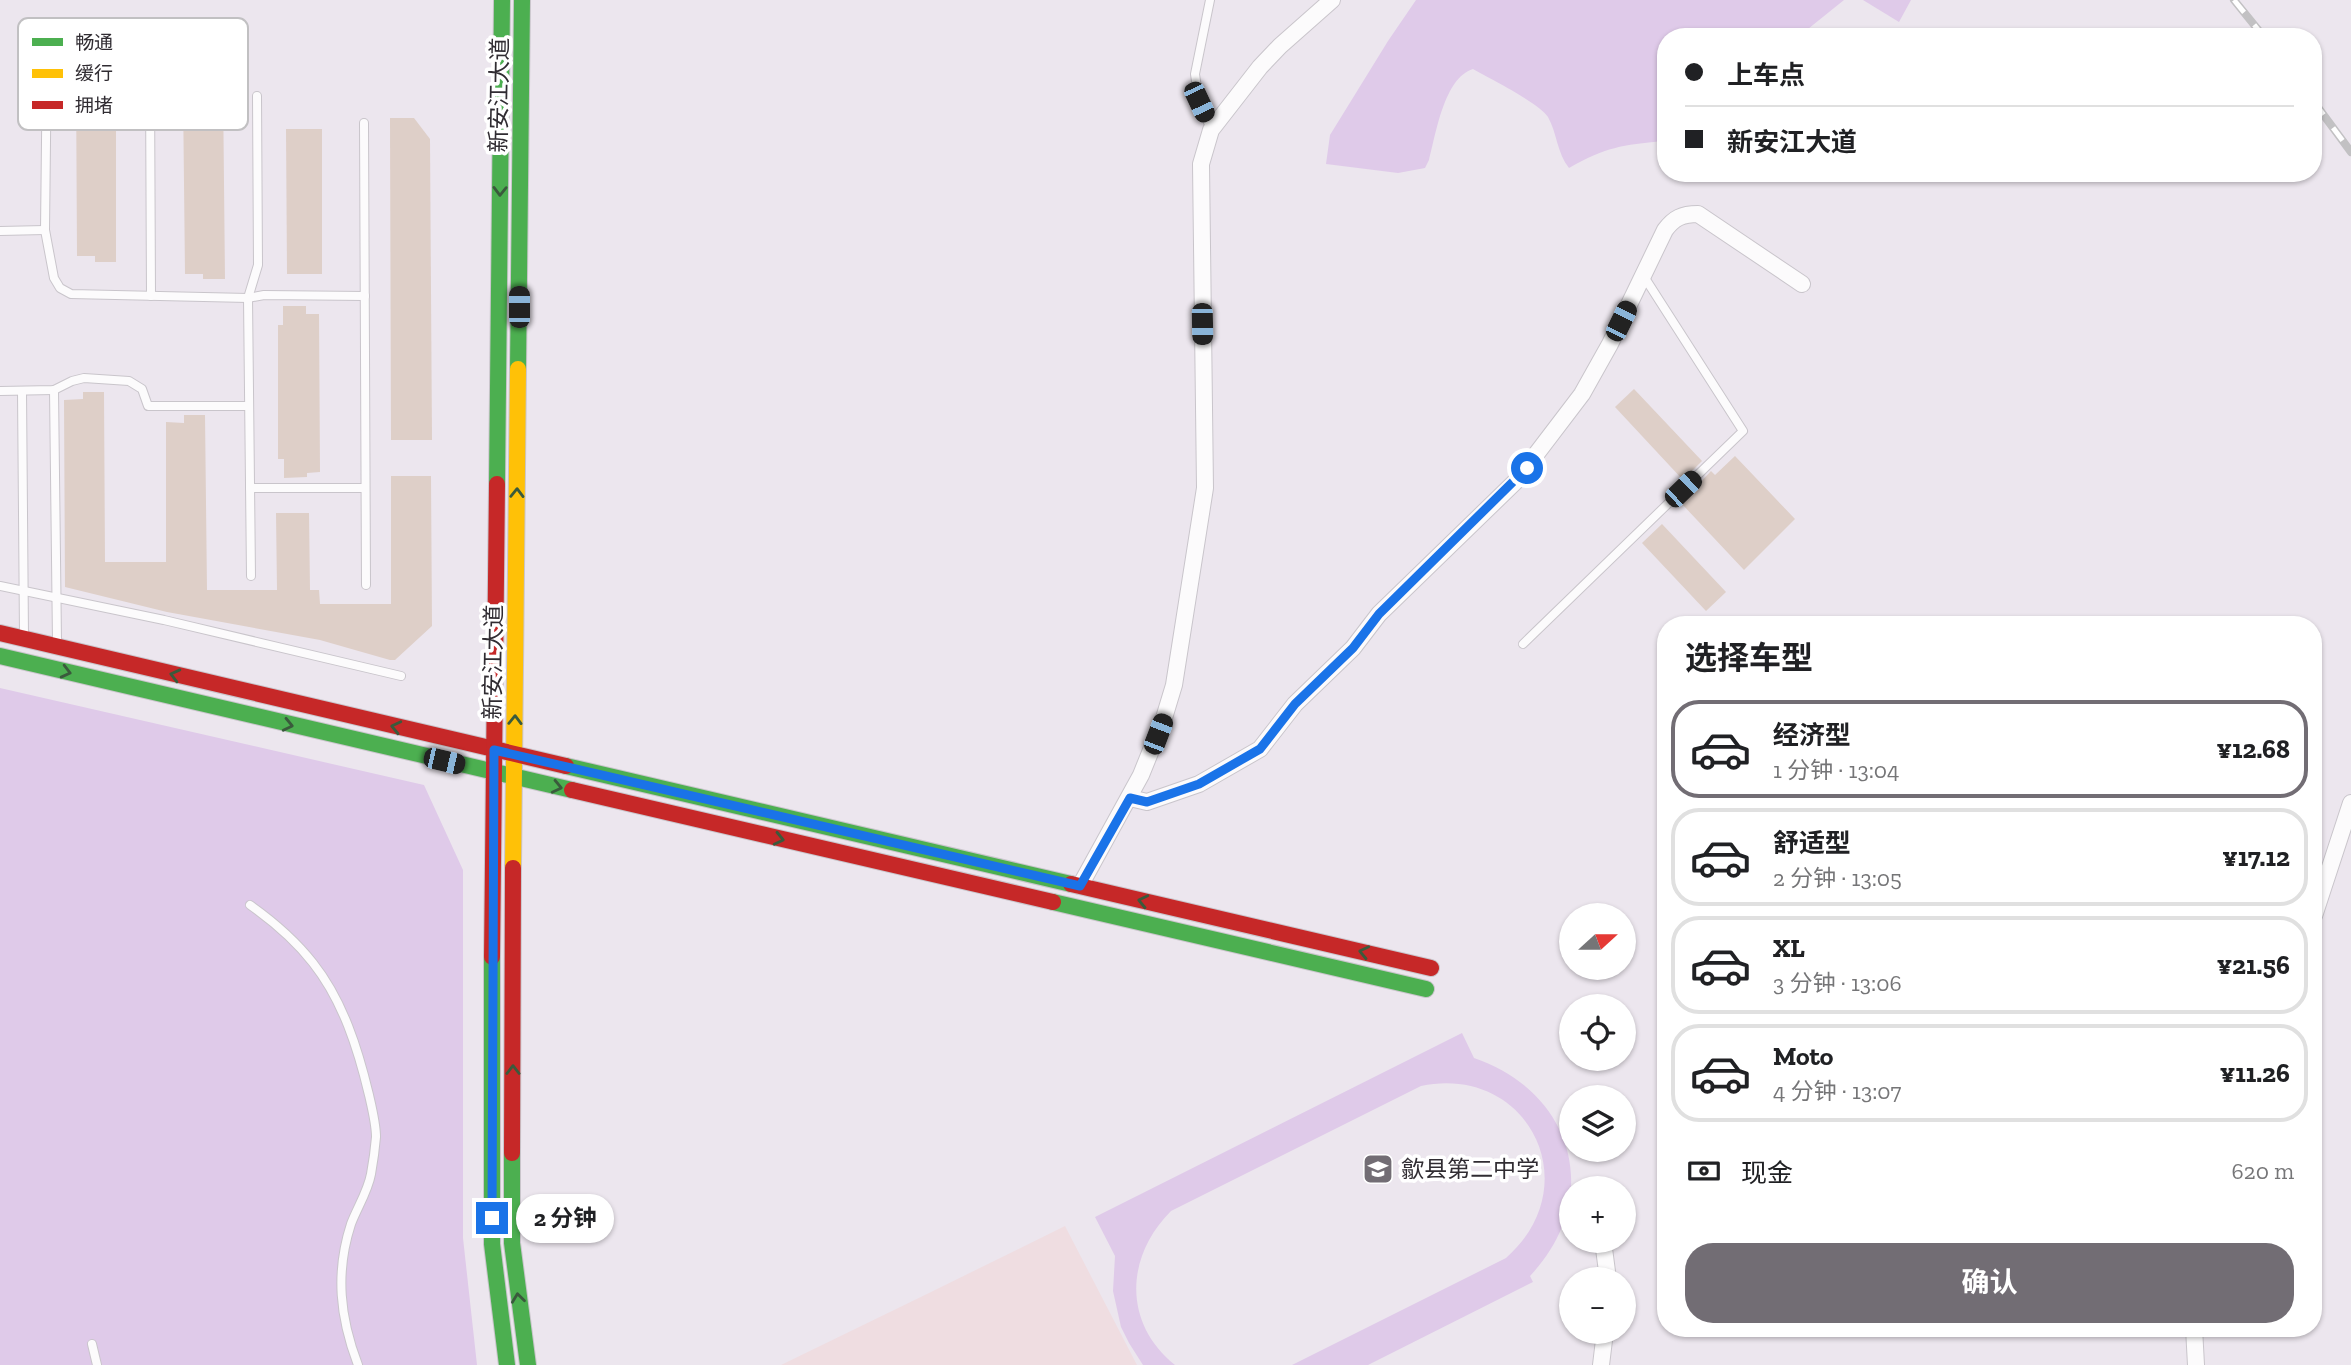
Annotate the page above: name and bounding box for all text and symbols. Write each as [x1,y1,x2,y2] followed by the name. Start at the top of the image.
[18,18,248,130] legend
[75,31,113,54] text: 畅通
[484,37,514,153] street label: 新安江大道
[1727,59,1805,91] text: 上车点
[75,62,113,85] text: 缓行
[1181,79,1218,125] car
[75,94,113,117] text: 拥堵
[1727,126,1857,158] text: 新安江大道
[492,186,508,196] one-way arrow
[509,286,530,328] car
[1603,298,1640,344] car
[1192,303,1213,345] car
[1511,452,1543,484] route start
[1661,467,1706,511] car
[509,487,525,498] one-way arrow
[478,604,508,720] street label: 新安江大道
[1685,639,1813,677] text: 选择车型
[60,664,72,678] one-way arrow
[169,669,181,684] one-way arrow
[1141,711,1176,757] car
[507,715,523,725] one-way arrow
[282,717,294,731] one-way arrow
[1689,718,1752,781] icon: car
[1773,719,1851,751] text: 经济型
[390,721,402,735] one-way arrow
[2217,733,2290,765] text: ¥12.68
[422,746,467,776] car
[1773,756,1899,784] text: 1 分钟 · 13:04
[551,779,563,794] one-way arrow
[1689,826,1752,889] icon: car
[1773,827,1851,859] text: 舒适型
[772,831,784,845] one-way arrow
[2222,841,2290,873] text: ¥17.12
[1773,864,1902,892] text: 2 分钟 · 13:05
[1137,895,1149,909] one-way arrow
[1559,903,1636,980] north arrow
[1559,903,1636,1344] map controls
[1773,932,1805,964] text: XL
[1689,934,1752,997] icon: car
[1358,946,1370,961] one-way arrow
[2217,949,2290,981] text: ¥21.56
[1773,969,1902,997] text: 3 分钟 · 13:06
[1559,994,1636,1071] button: locate
[1773,1040,1833,1072] text: Moto
[1689,1042,1752,1105] icon: car
[2220,1057,2290,1089] text: ¥11.26
[505,1065,521,1075] one-way arrow
[1773,1077,1901,1105] text: 4 分钟 · 13:07
[1559,1085,1636,1162] button: layers
[1361,1152,1395,1186] school or university icon: 歙县第二中学
[1685,1152,1723,1190] icon: cash
[1401,1155,1539,1183] place label: 歙县第二中学
[1741,1157,1793,1189] text: 现金
[2232,1157,2294,1185] text: 620 m
[1559,1176,1636,1253] button: +
[516,1194,614,1242] callout: 2 分钟
[476,1202,508,1234] route end
[534,1204,596,1232] text: 2 分钟
[1685,1243,2294,1323] button: 确认
[1559,1267,1636,1344] button: −
[510,1292,525,1303] one-way arrow

